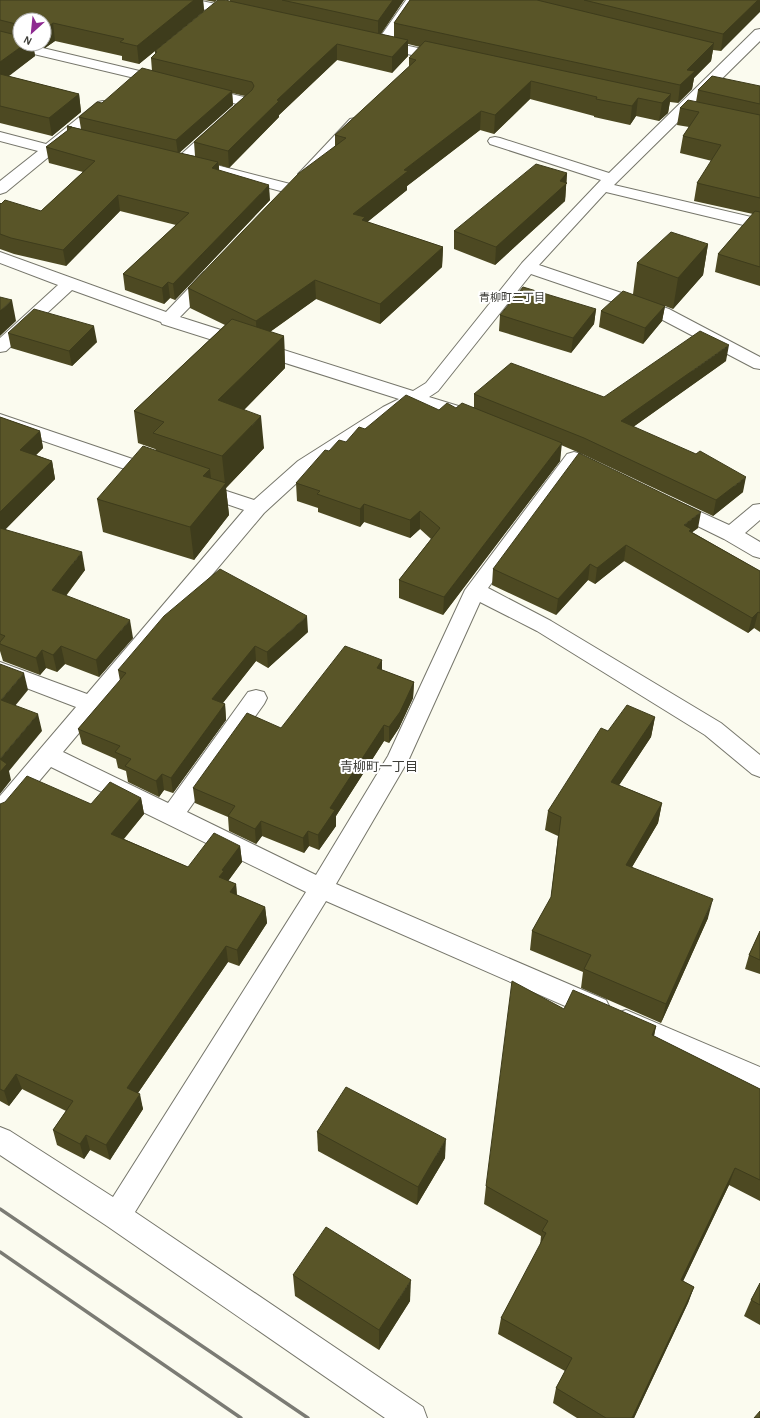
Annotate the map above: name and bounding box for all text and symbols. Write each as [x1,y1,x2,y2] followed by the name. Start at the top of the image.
[12,12,52,52] north arrow
[22,34,34,47] text: N
[479,291,545,303] district label: 青柳町二丁目
[340,760,418,774] district label: 青柳町一丁目

